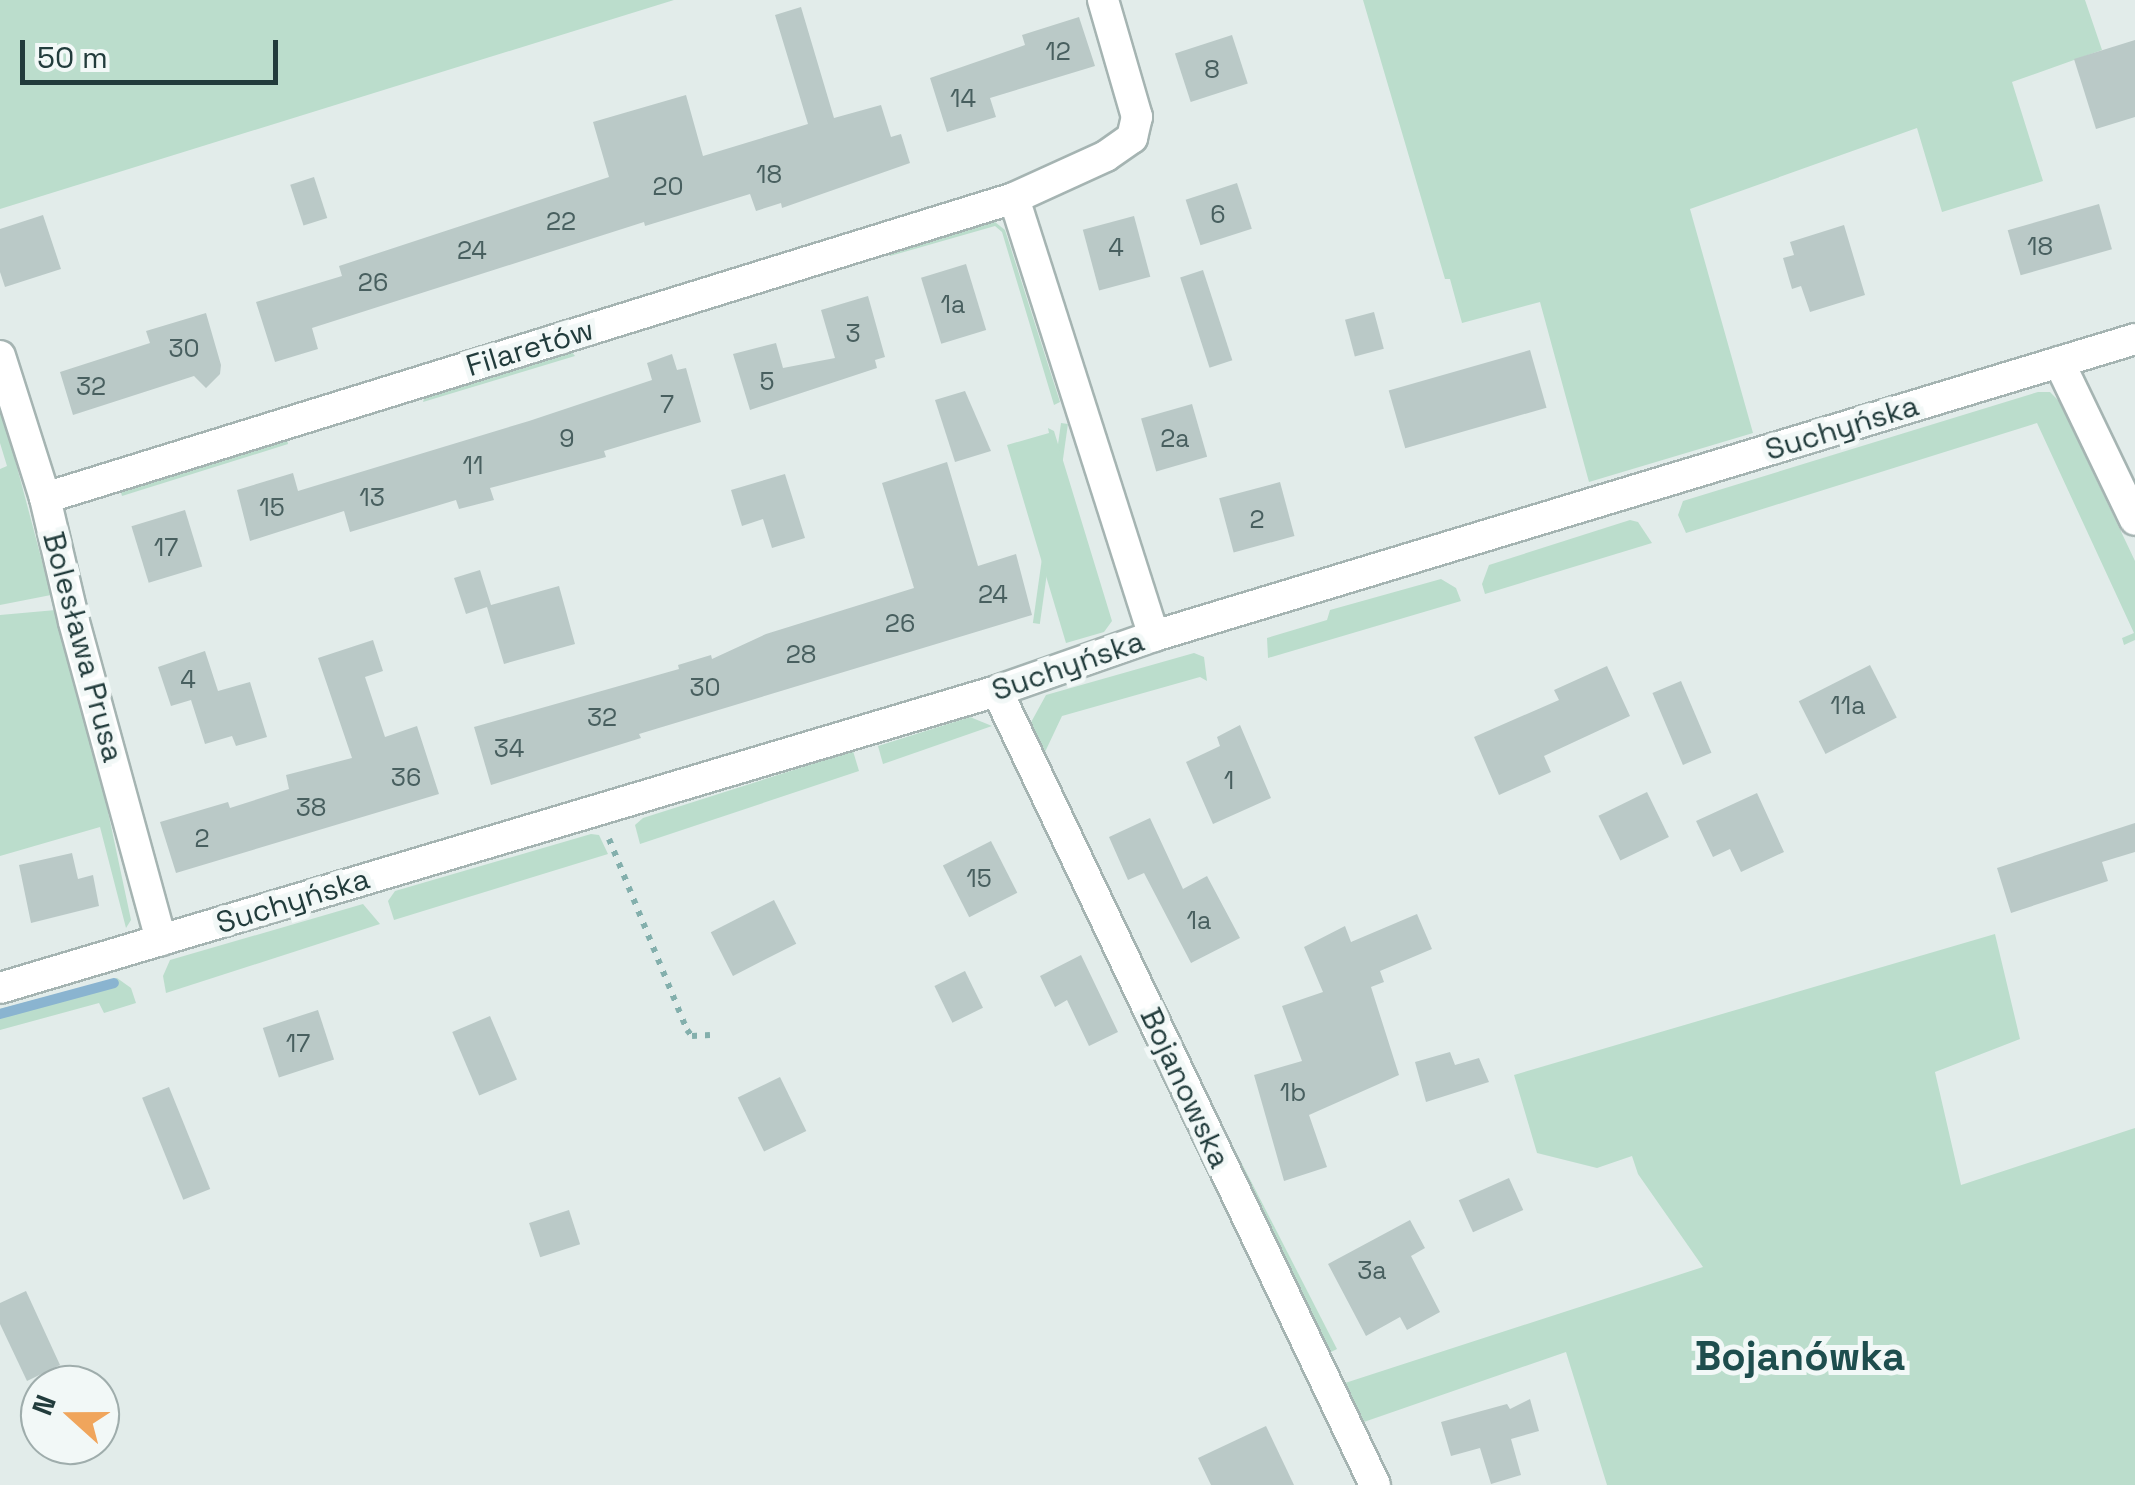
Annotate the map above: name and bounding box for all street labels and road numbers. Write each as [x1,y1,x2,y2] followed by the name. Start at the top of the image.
[462,312,598,384] street label: Filaretów
[1761,388,1923,468] street label: Suchyńska
[35,528,131,766] street label: Bolesława Prusa
[987,623,1149,709] street label: Suchyńska
[212,861,374,941] street label: Suchyńska
[1132,1002,1238,1174] street label: Bojanowska

